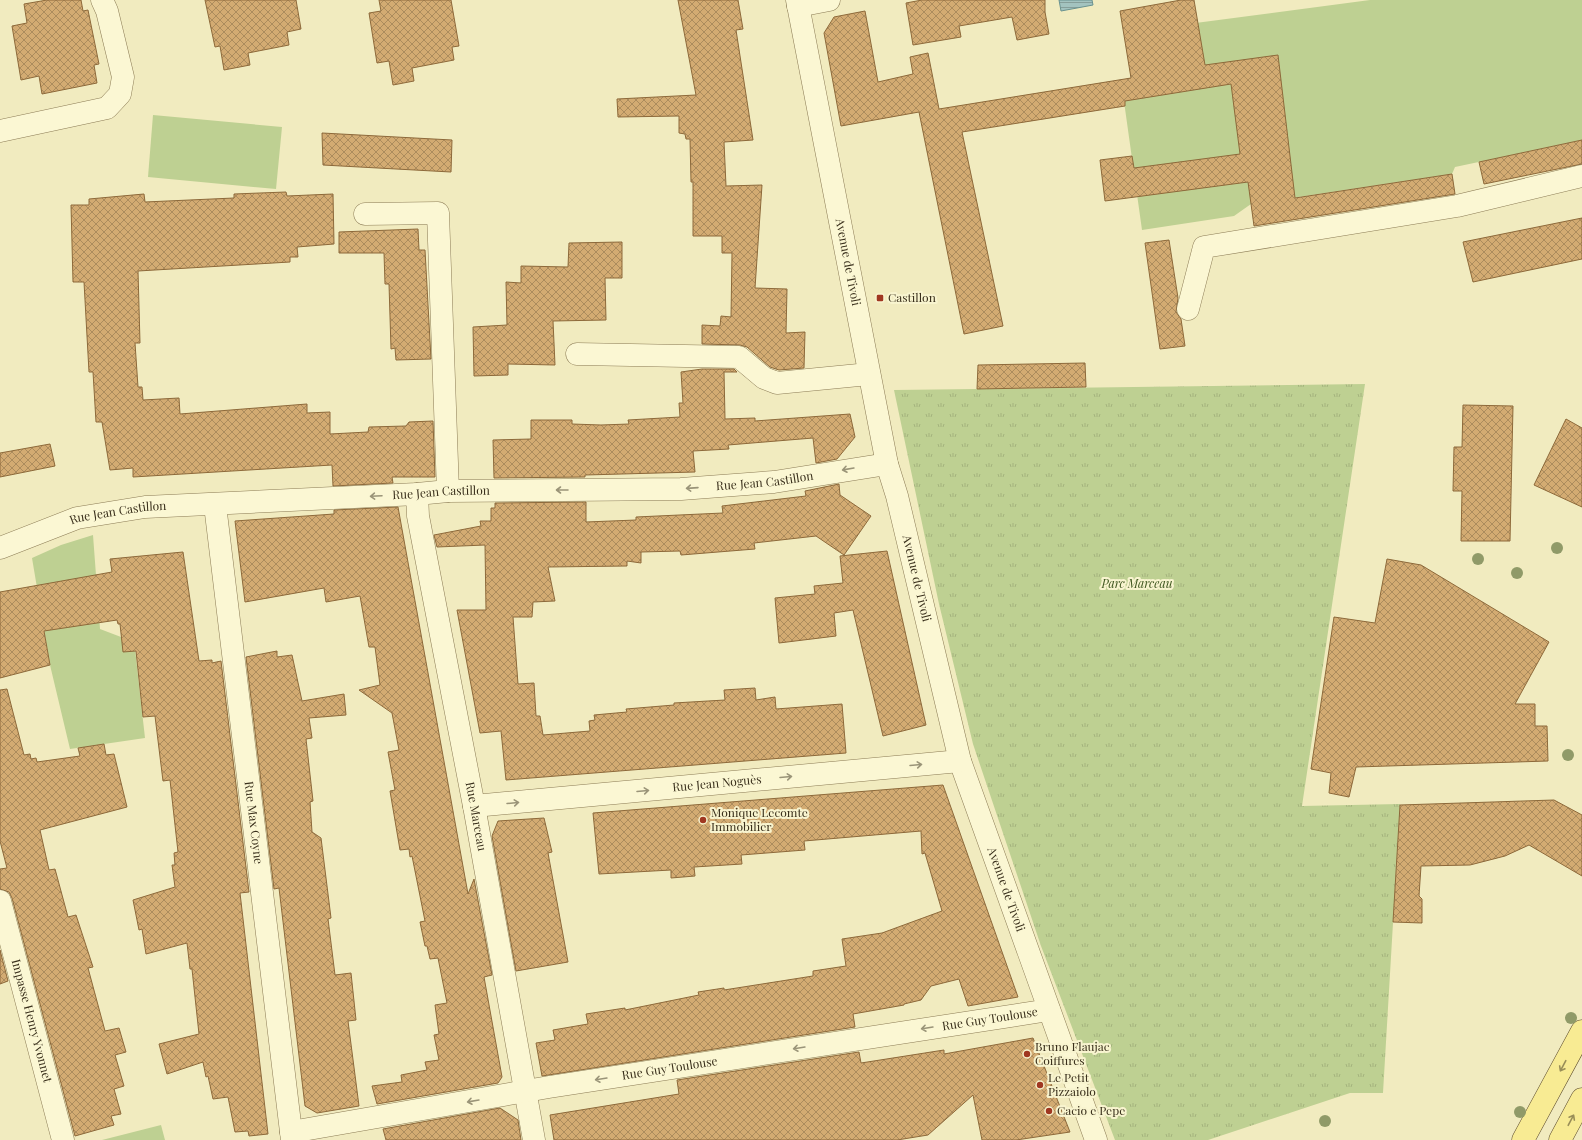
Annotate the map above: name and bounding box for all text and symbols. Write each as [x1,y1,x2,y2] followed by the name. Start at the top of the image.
[832,216,865,307] street label: Avenue de Tivoli
[888,289,936,305] place label: Castillon
[875,293,885,303] marker: Castillon
[842,466,855,474] one-way arrow
[715,467,814,493] street label: Rue Jean Castillon
[392,482,490,502] street label: Rue Jean Castillon
[686,485,699,492] one-way arrow
[556,486,569,494] one-way arrow
[370,492,383,500] one-way arrow
[67,497,167,527] street label: Rue Jean Castillon
[899,532,936,624] street label: Avenue de Tivoli
[1101,575,1173,591] park label: Parc Marceau
[909,762,922,769] one-way arrow
[672,770,762,795] street label: Rue Jean Noguès
[779,774,792,781] one-way arrow
[242,780,267,865] street label: Rue Max Coyne
[462,780,491,852] street label: Rue Marceau
[636,787,649,794] one-way arrow
[506,799,519,806] one-way arrow
[711,804,808,834] place label: Monique Lecomte Immobilier
[698,815,708,825] marker: Monique Lecomte Immobilier
[984,844,1030,934] street label: Avenue de Tivoli
[9,957,57,1085] street label: Impasse Henry Yvonnet
[941,1003,1039,1033] street label: Rue Guy Toulouse
[921,1024,934,1032] one-way arrow
[1035,1038,1110,1068] place label: Bruno Flaujac Coiffures
[792,1044,805,1052] one-way arrow
[1022,1049,1032,1059] marker: Bruno Flaujac Coiffures
[621,1052,718,1083] street label: Rue Guy Toulouse
[1559,1059,1567,1071] one-way arrow
[1048,1069,1096,1099] place label: Le Petit Pizzaiolo
[595,1075,608,1083] one-way arrow
[1035,1080,1045,1090] marker: Le Petit Pizzaiolo
[467,1097,480,1105] one-way arrow
[1057,1102,1125,1118] place label: Cacio e Pepe
[1044,1106,1054,1116] marker: Cacio e Pepe
[1568,1114,1575,1126] one-way arrow

